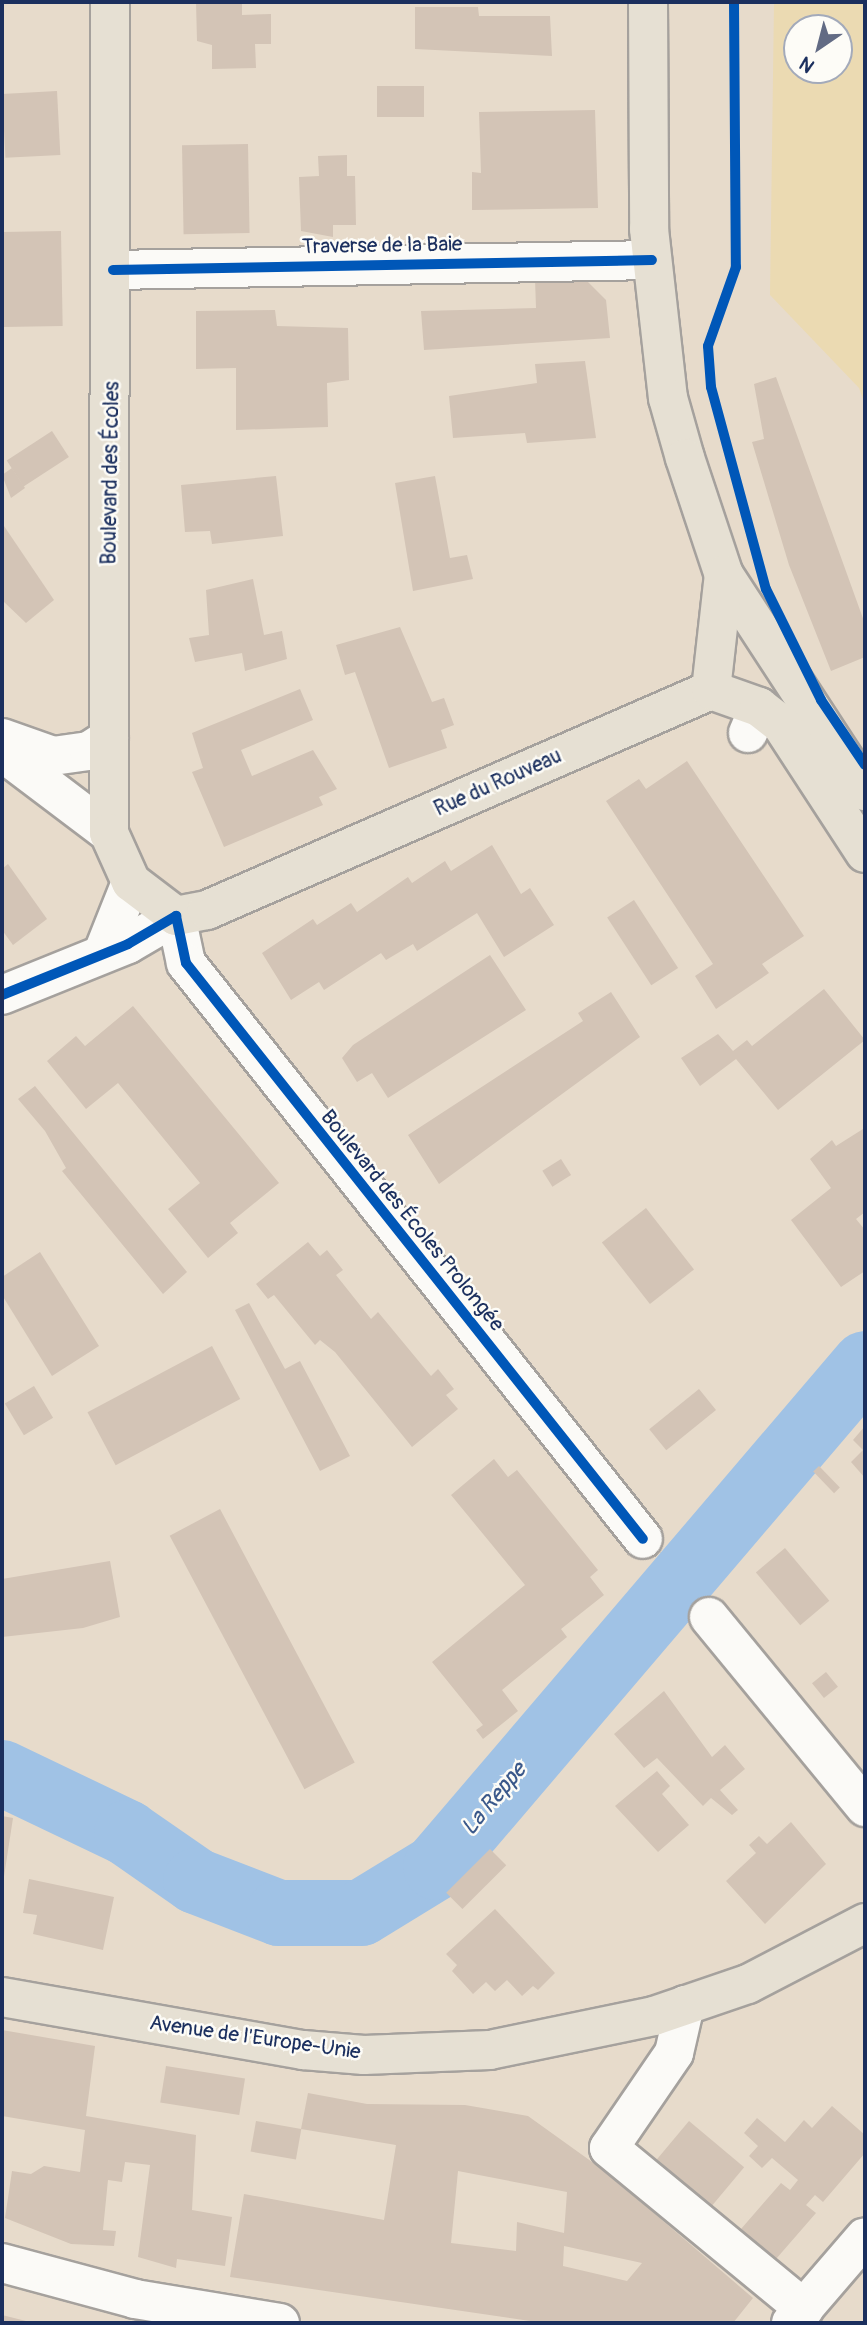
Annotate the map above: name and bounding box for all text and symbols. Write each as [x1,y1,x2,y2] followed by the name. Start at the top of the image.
[783,14,853,84] north arrow
[795,51,819,78] text: N
[302,232,462,260] street label: Traverse de la Baie
[97,381,125,565] street label: Boulevard des Écoles
[430,744,566,822] street label: Rue du Rouveau
[315,1105,509,1337] street label: Boulevard des Écoles Prolongée
[456,1757,532,1841] water label: La Reppe
[148,2011,362,2065] street label: Avenue de l'Europe-Unie

